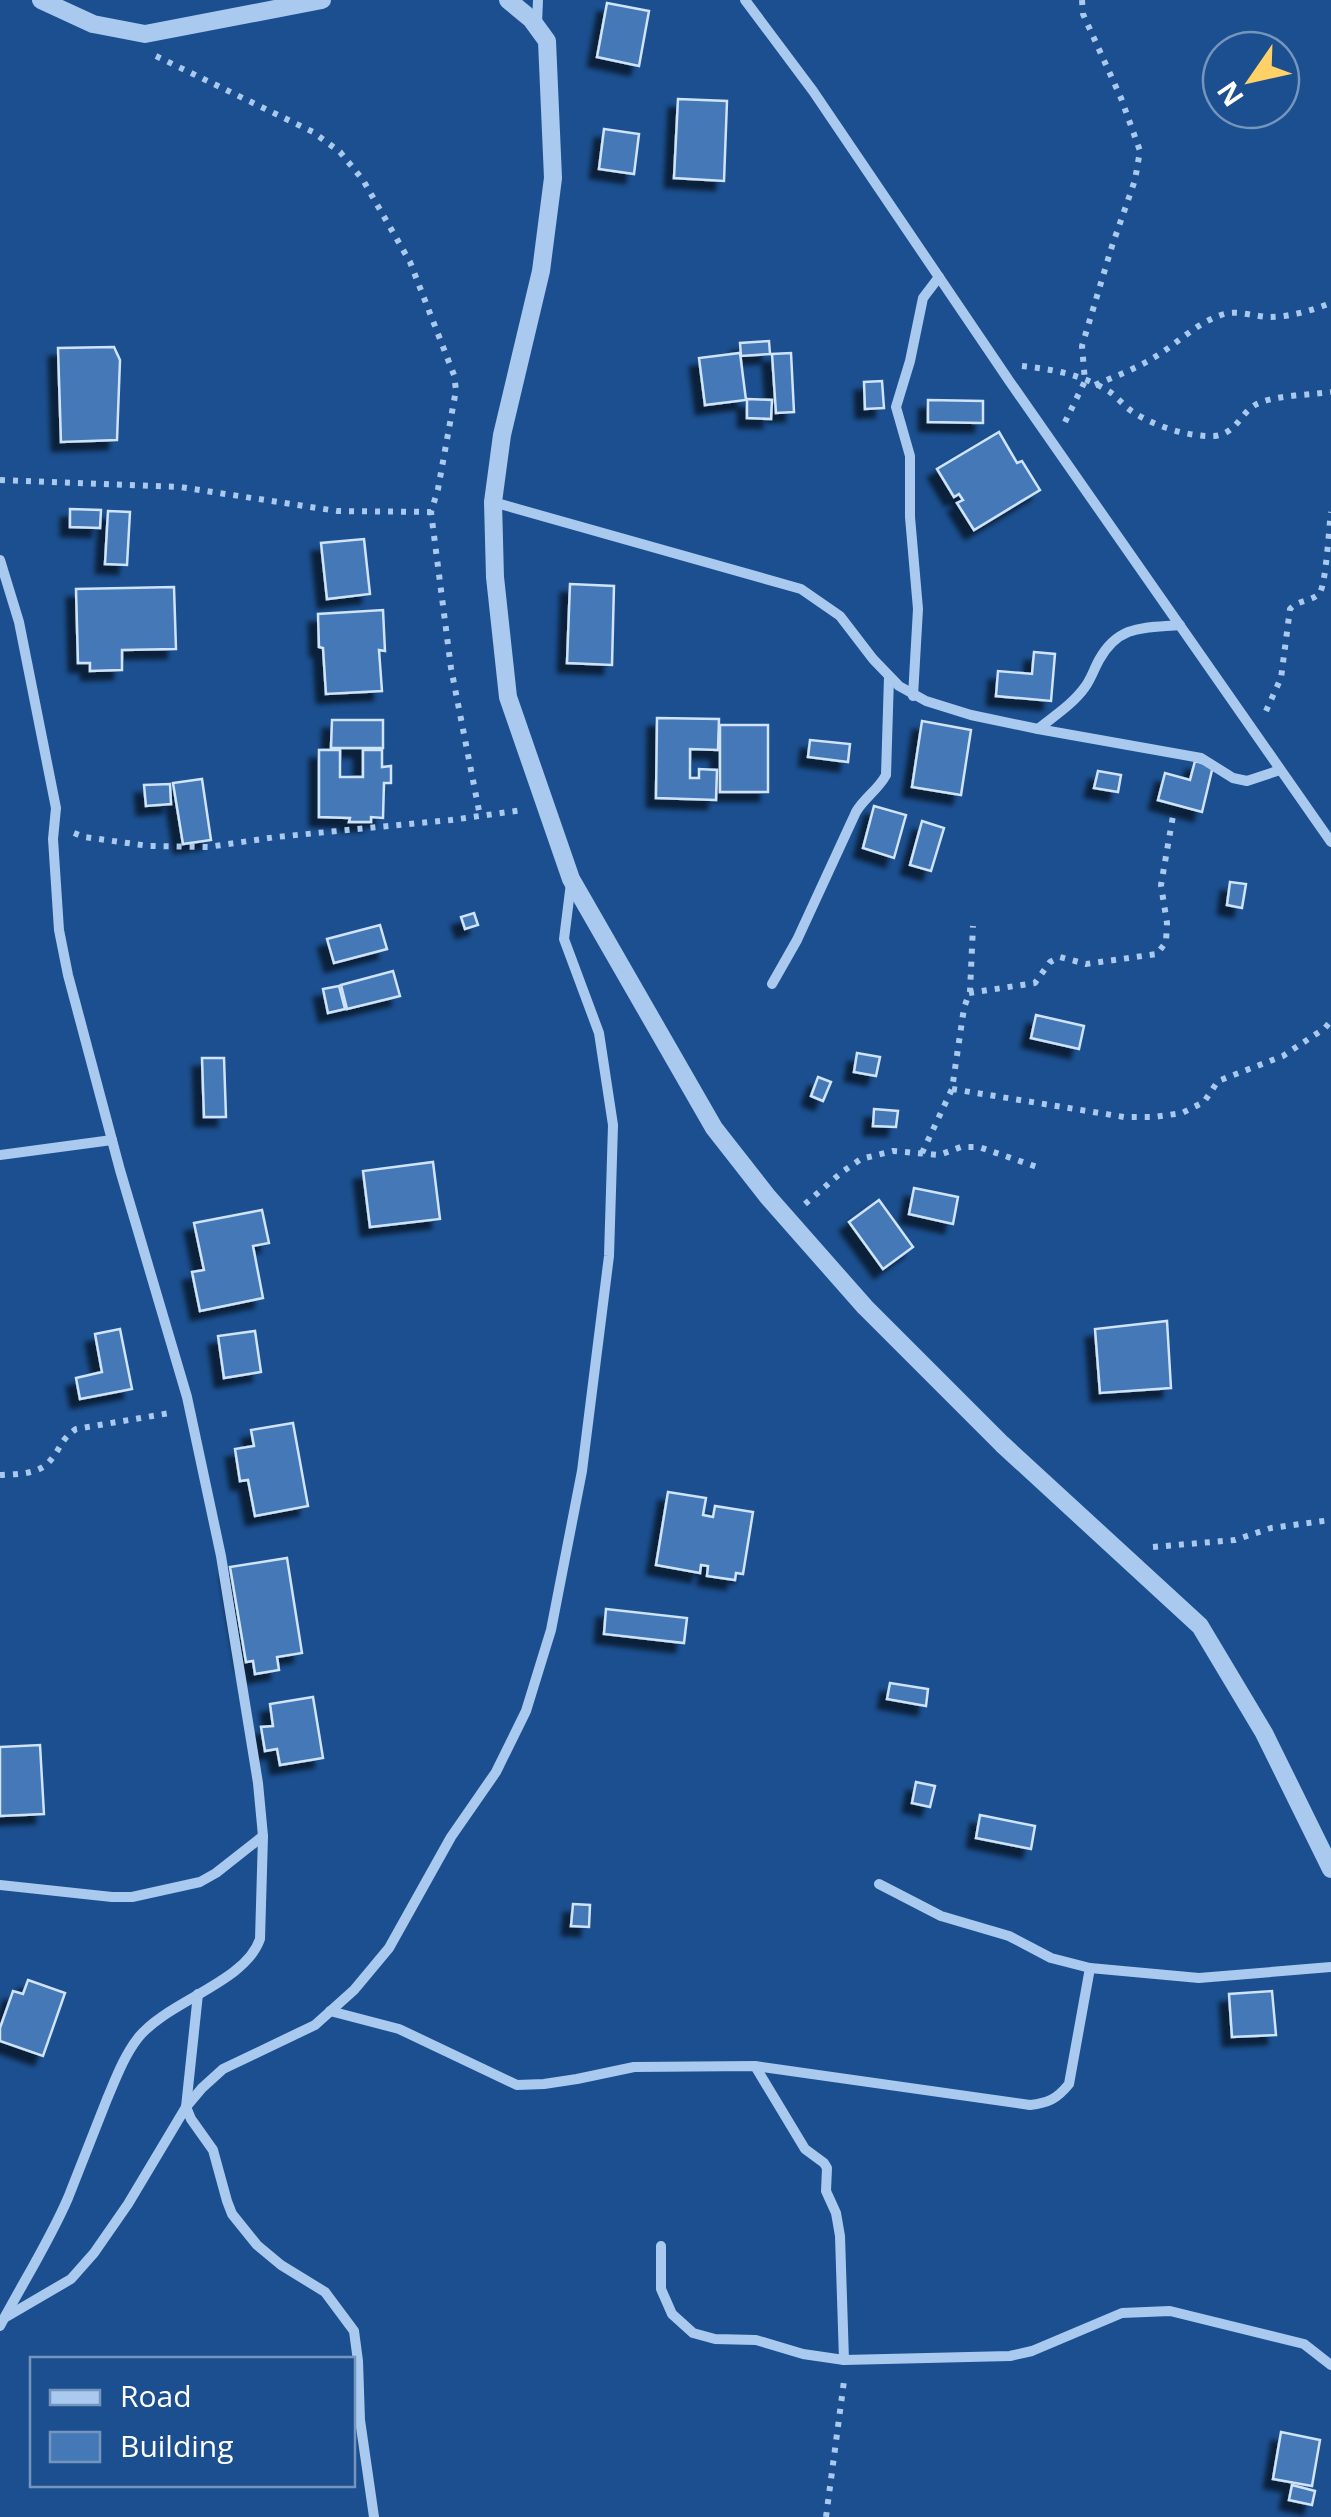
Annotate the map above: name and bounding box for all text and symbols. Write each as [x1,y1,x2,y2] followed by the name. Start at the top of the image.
[1201,30,1301,130] north arrow
[1207,74,1252,115] text: N
[30,2357,355,2487] legend
[120,2375,192,2416] text: Road
[120,2425,234,2466] text: Building

